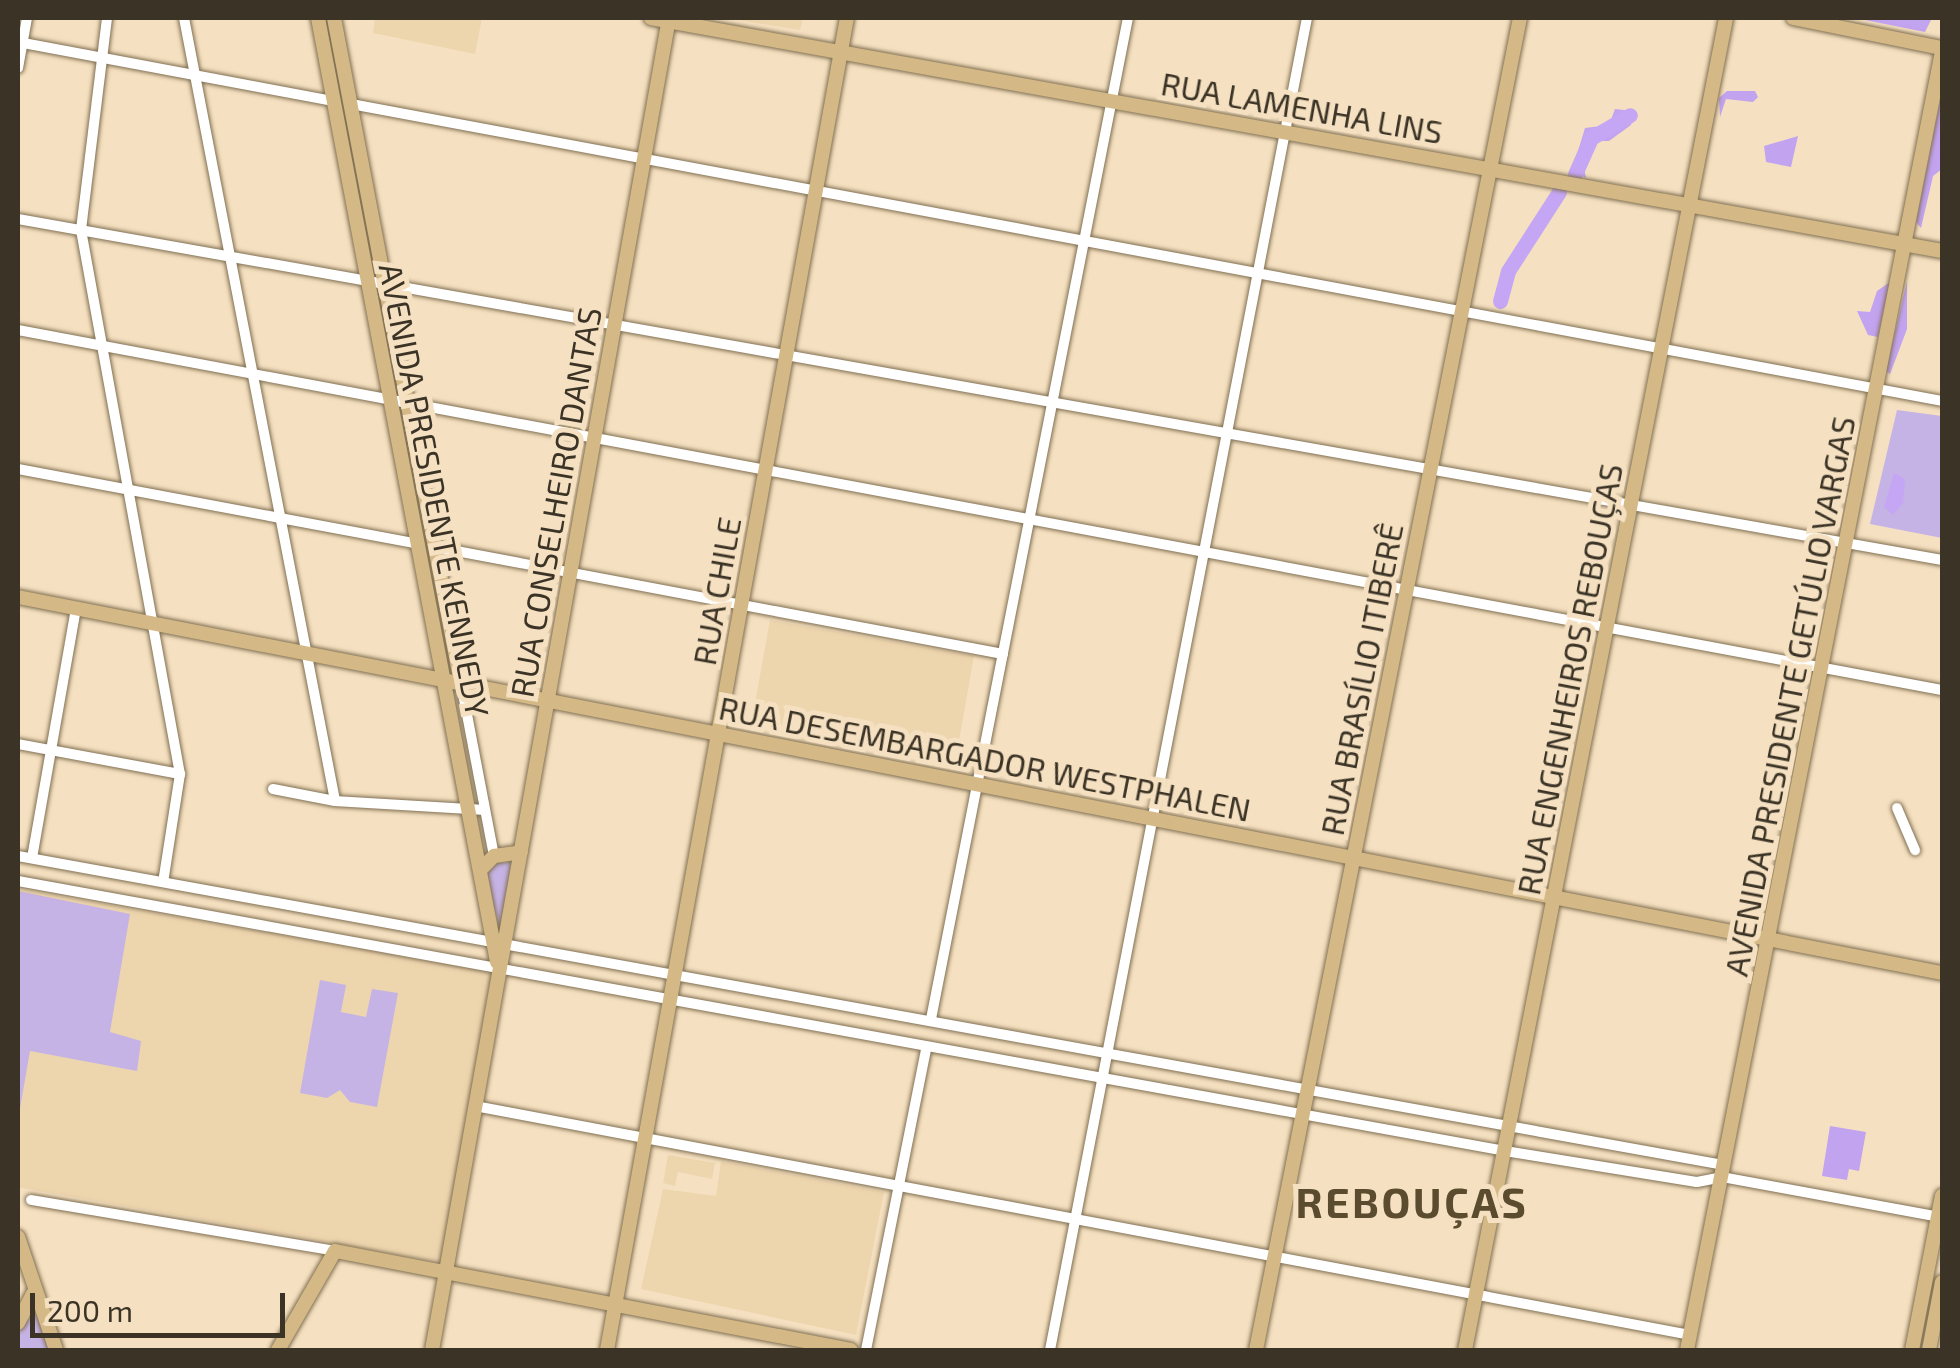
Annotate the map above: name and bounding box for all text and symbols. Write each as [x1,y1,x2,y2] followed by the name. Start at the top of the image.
[1158,63,1446,151] street label: RUA LAMENHA LINS
[372,259,498,721] street label: AVENIDA PRESIDENTE KENNEDY
[502,304,608,700] street label: RUA CONSELHEIRO DANTAS
[1716,412,1862,980] street label: AVENIDA PRESIDENTE GETÚLIO VARGAS
[1508,460,1630,898] street label: RUA ENGENHEIROS REBOUÇAS
[684,514,748,668] street label: RUA CHILE
[1312,519,1410,839] street label: RUA BRASÍLIO ITIBERÊ
[715,687,1255,829] street label: RUA DESEMBARGADOR WESTPHALEN
[1296,1176,1528,1226] district label: REBOUÇAS
[35,1273,290,1335] scale bar
[47,1292,133,1328] text: 200 m

